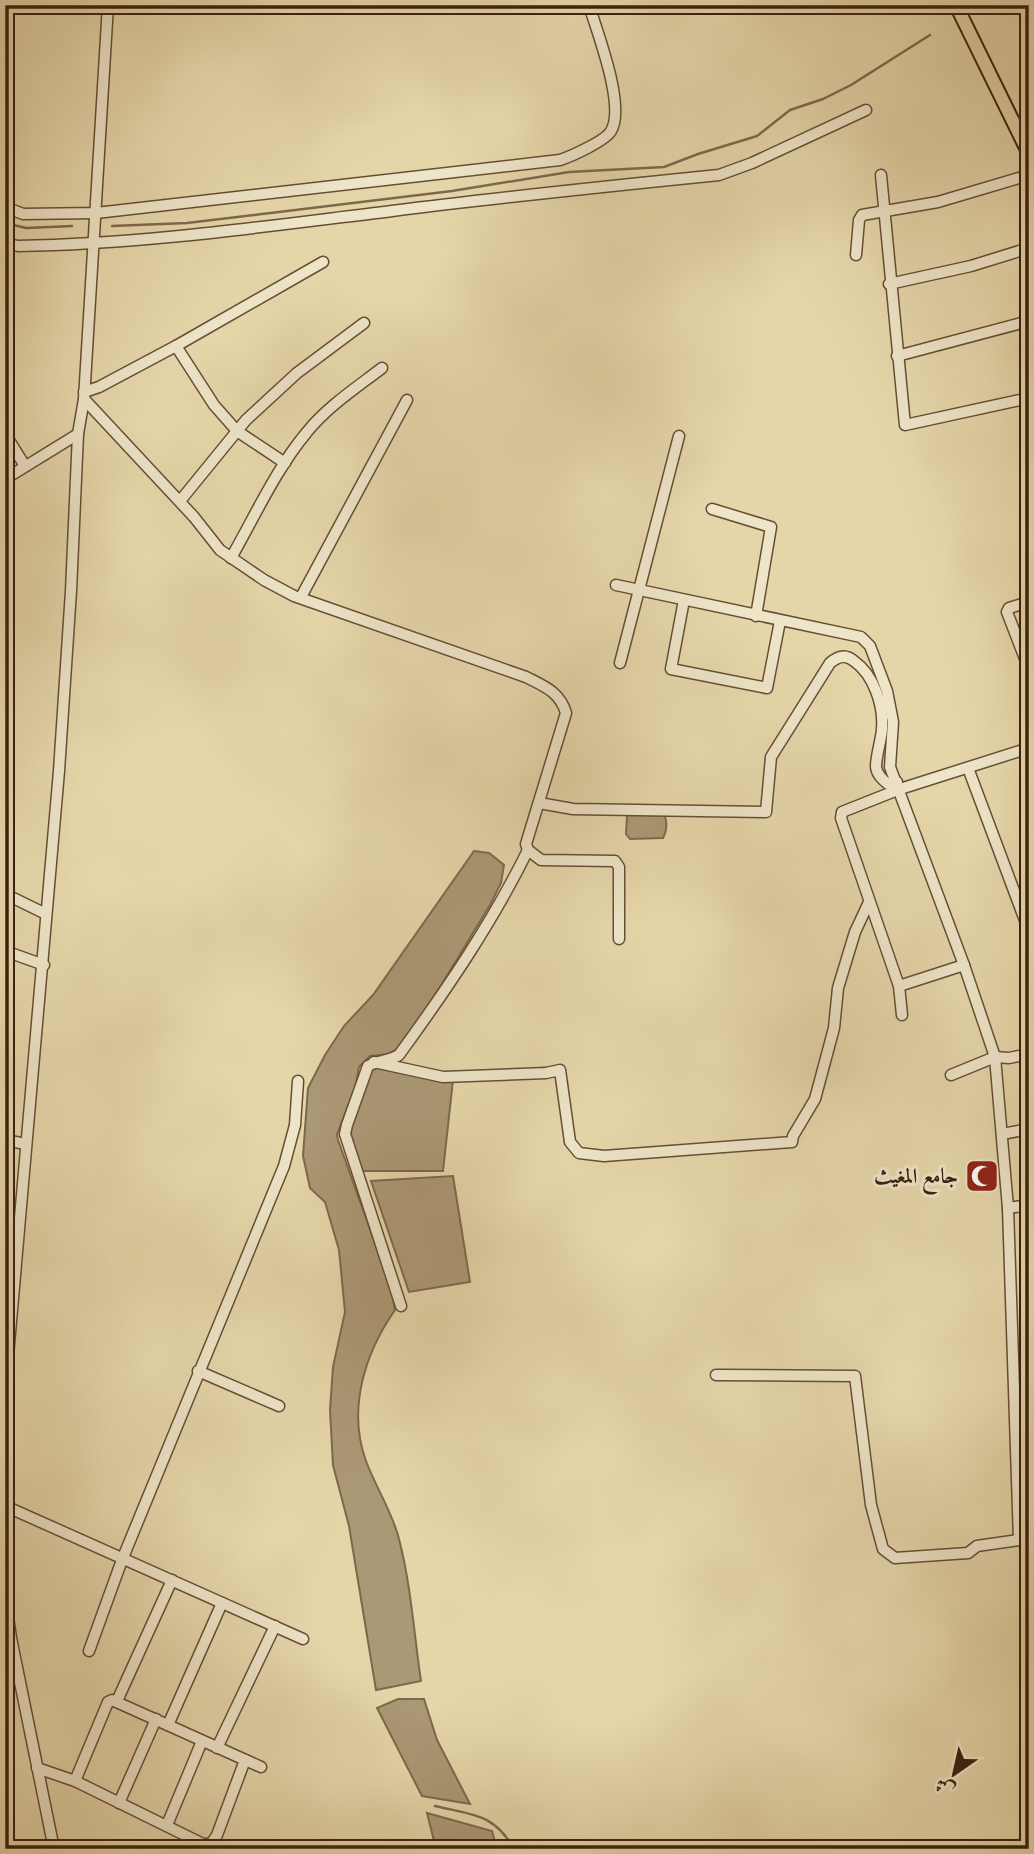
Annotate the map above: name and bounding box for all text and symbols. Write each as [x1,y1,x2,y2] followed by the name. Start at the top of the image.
[963,1157,1001,1195] mosque icon: جامع المغيث
[874,1164,958,1195] place label: جامع المغيث
[918,1738,988,1808] north arrow
[931,1772,960,1802] text: ش

